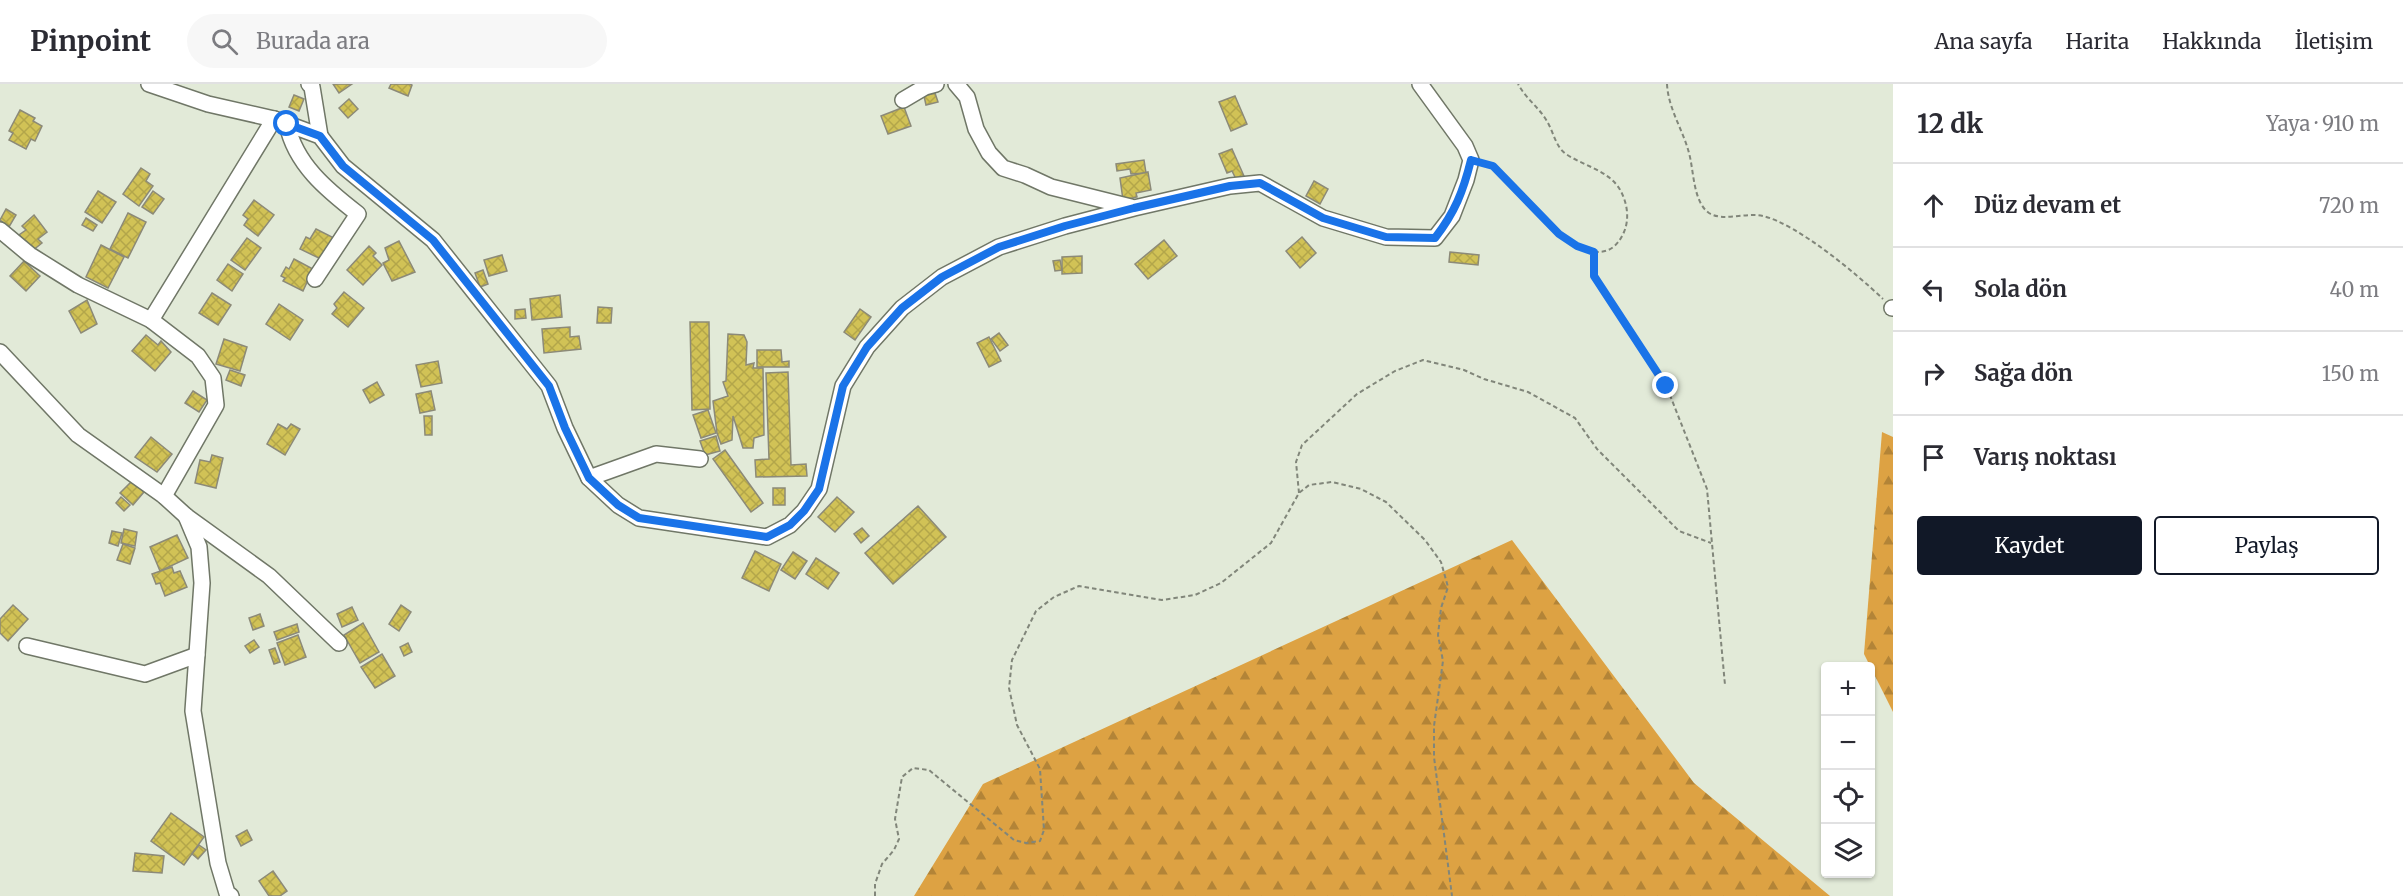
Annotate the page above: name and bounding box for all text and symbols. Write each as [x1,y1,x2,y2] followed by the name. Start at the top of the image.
[187,14,607,68] search box
[30,23,151,59] text: Pinpoint
[208,25,241,58] icon: search
[256,27,370,55] text: Burada ara
[1934,28,2033,55] text: Ana sayfa
[2066,28,2129,55] text: Harita
[2162,28,2262,55] text: Hakkında
[2295,28,2373,55] text: İletişim
[1917,107,1983,140] text: 12 dk
[273,110,299,136] route start
[2266,111,2379,136] text: Yaya · 910 m
[1917,189,1950,222] icon: ahead
[1974,191,2121,219] text: Düz devam et
[2319,193,2379,218] text: 720 m
[1917,273,1950,306] icon: left
[1974,275,2067,303] text: Sola dön
[2329,277,2379,302] text: 40 m
[1917,357,1950,390] icon: right
[1974,359,2073,387] text: Sağa dön
[2322,361,2379,386] text: 150 m
[1652,372,1678,398] route end
[1917,441,1950,474] icon: arrive
[1974,443,2116,471] text: Varış noktası
[1917,516,2142,575] button: Kaydet
[2154,516,2379,575] button: Paylaş
[1821,662,1875,878] map controls
[1821,662,1875,716] button: +
[1821,716,1875,770] button: −
[1821,770,1875,824] button: locate
[1821,824,1875,878] button: layers

